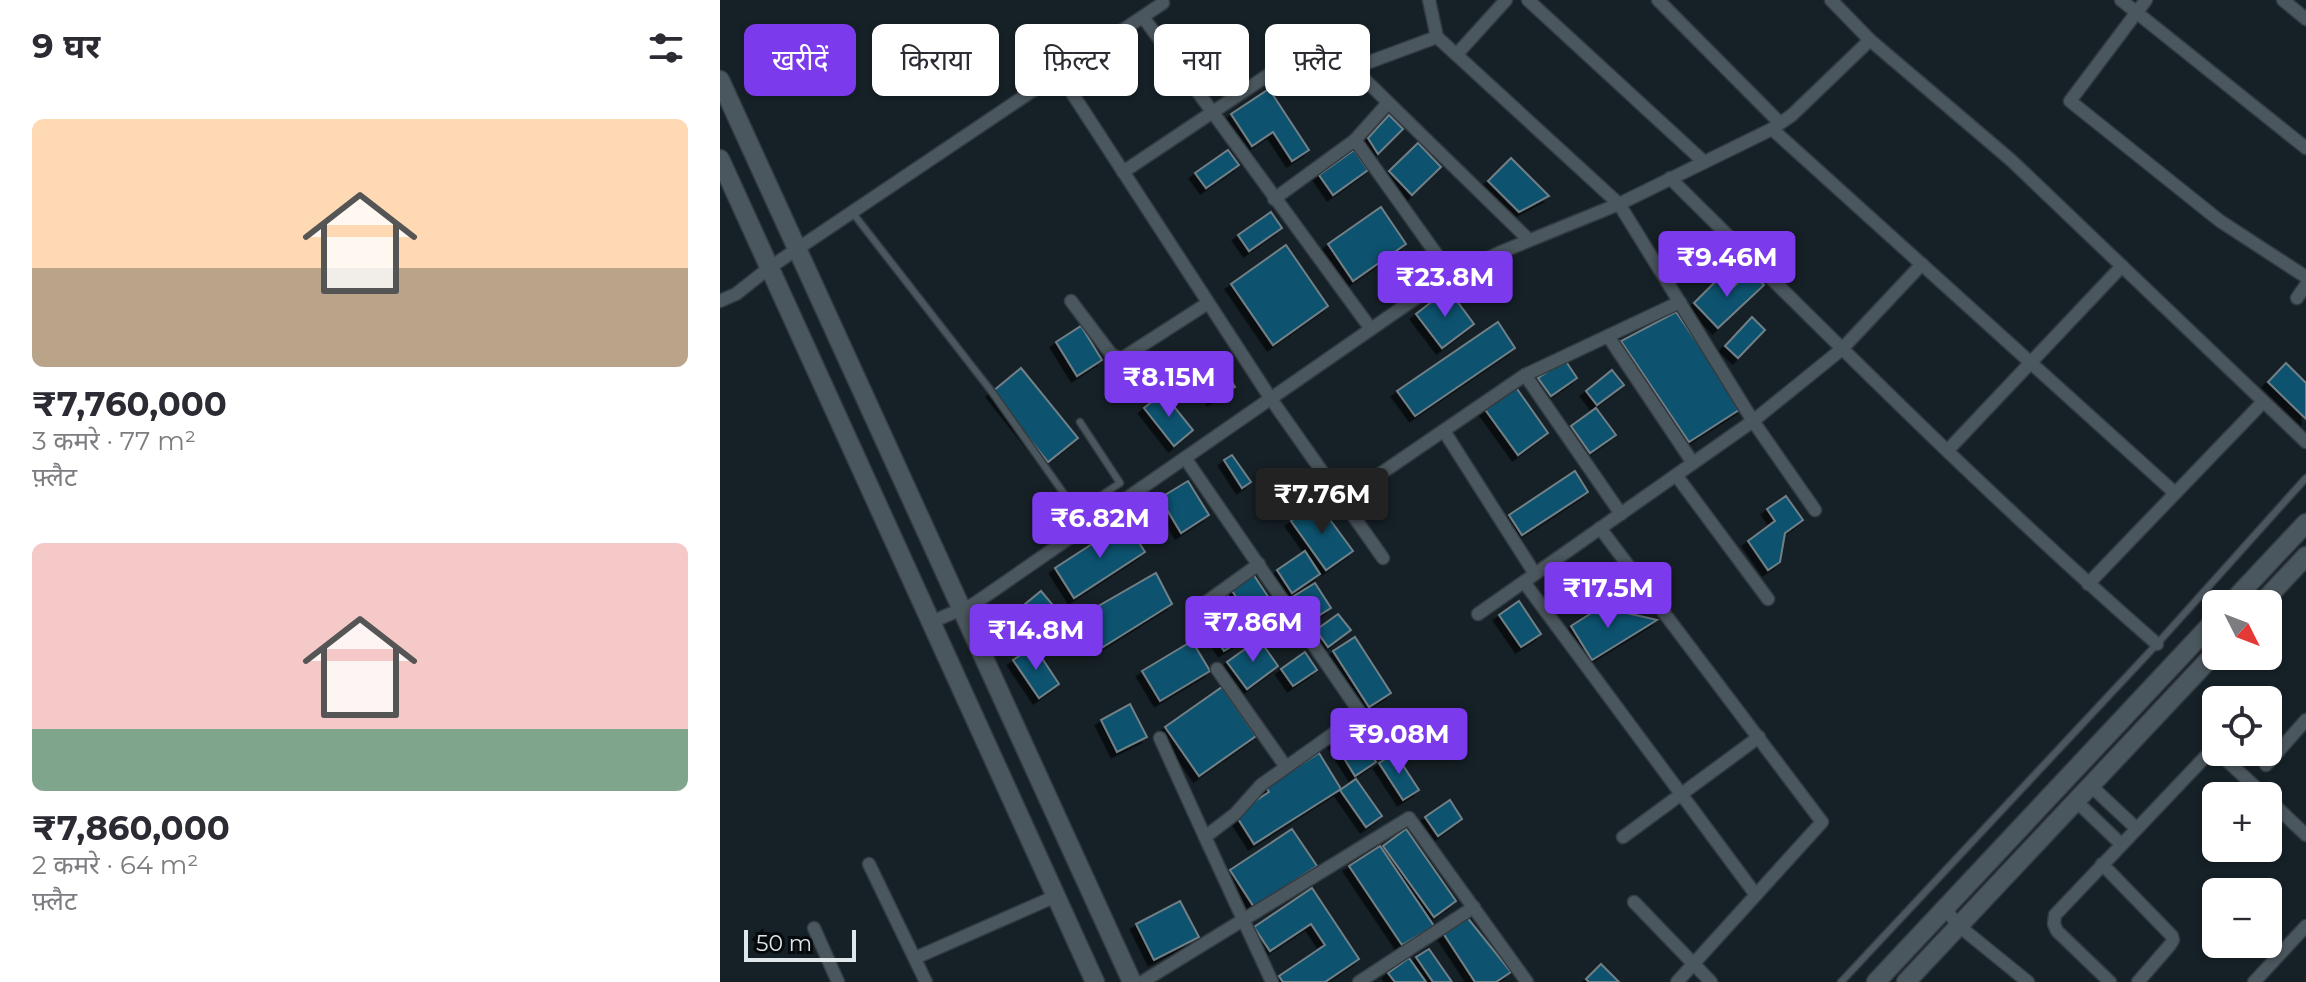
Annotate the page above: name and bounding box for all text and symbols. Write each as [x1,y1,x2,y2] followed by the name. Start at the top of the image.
[744,24,856,96] chip: खरीदें
[872,24,999,96] chip: किराया
[1015,24,1138,96] chip: फ़िल्टर
[1154,24,1249,96] chip: नया
[1265,24,1370,96] chip: फ़्लैट
[32,25,100,67] text: 9 घर
[644,26,688,70] icon: filters
[288,171,432,315] icon: home
[1662,231,1792,299] pin: ₹9.46M
[1676,241,1778,273] text: ₹9.46M
[1380,251,1510,319] pin: ₹23.8M
[1396,261,1494,293] text: ₹23.8M
[1104,351,1234,419] pin: ₹8.15M
[1122,361,1216,393] text: ₹8.15M
[32,383,227,425] text: ₹7,760,000
[32,425,196,457] text: 3 कमरे · 77 m²
[32,461,77,493] text: फ़्लैट
[1257,468,1387,536] pin: ₹7.76M
[1273,478,1371,510] text: ₹7.76M
[1035,492,1165,560] pin: ₹6.82M
[1050,502,1150,534] text: ₹6.82M
[1543,562,1673,630] pin: ₹17.5M
[1562,572,1654,604] text: ₹17.5M
[2202,590,2282,670] north arrow
[2202,590,2282,958] map controls
[288,595,432,739] icon: home
[1188,596,1318,664] pin: ₹7.86M
[971,604,1101,672] pin: ₹14.8M
[1203,606,1303,638] text: ₹7.86M
[988,614,1084,646] text: ₹14.8M
[2202,686,2282,766] button: locate
[1334,708,1464,776] pin: ₹9.08M
[1348,718,1450,750] text: ₹9.08M
[2202,782,2282,862] button: +
[32,807,230,849] text: ₹7,860,000
[32,849,199,881] text: 2 कमरे · 64 m²
[2202,878,2282,958] button: −
[32,885,77,917] text: फ़्लैट
[744,926,856,962] scale bar
[756,930,812,957] text: 50 m

